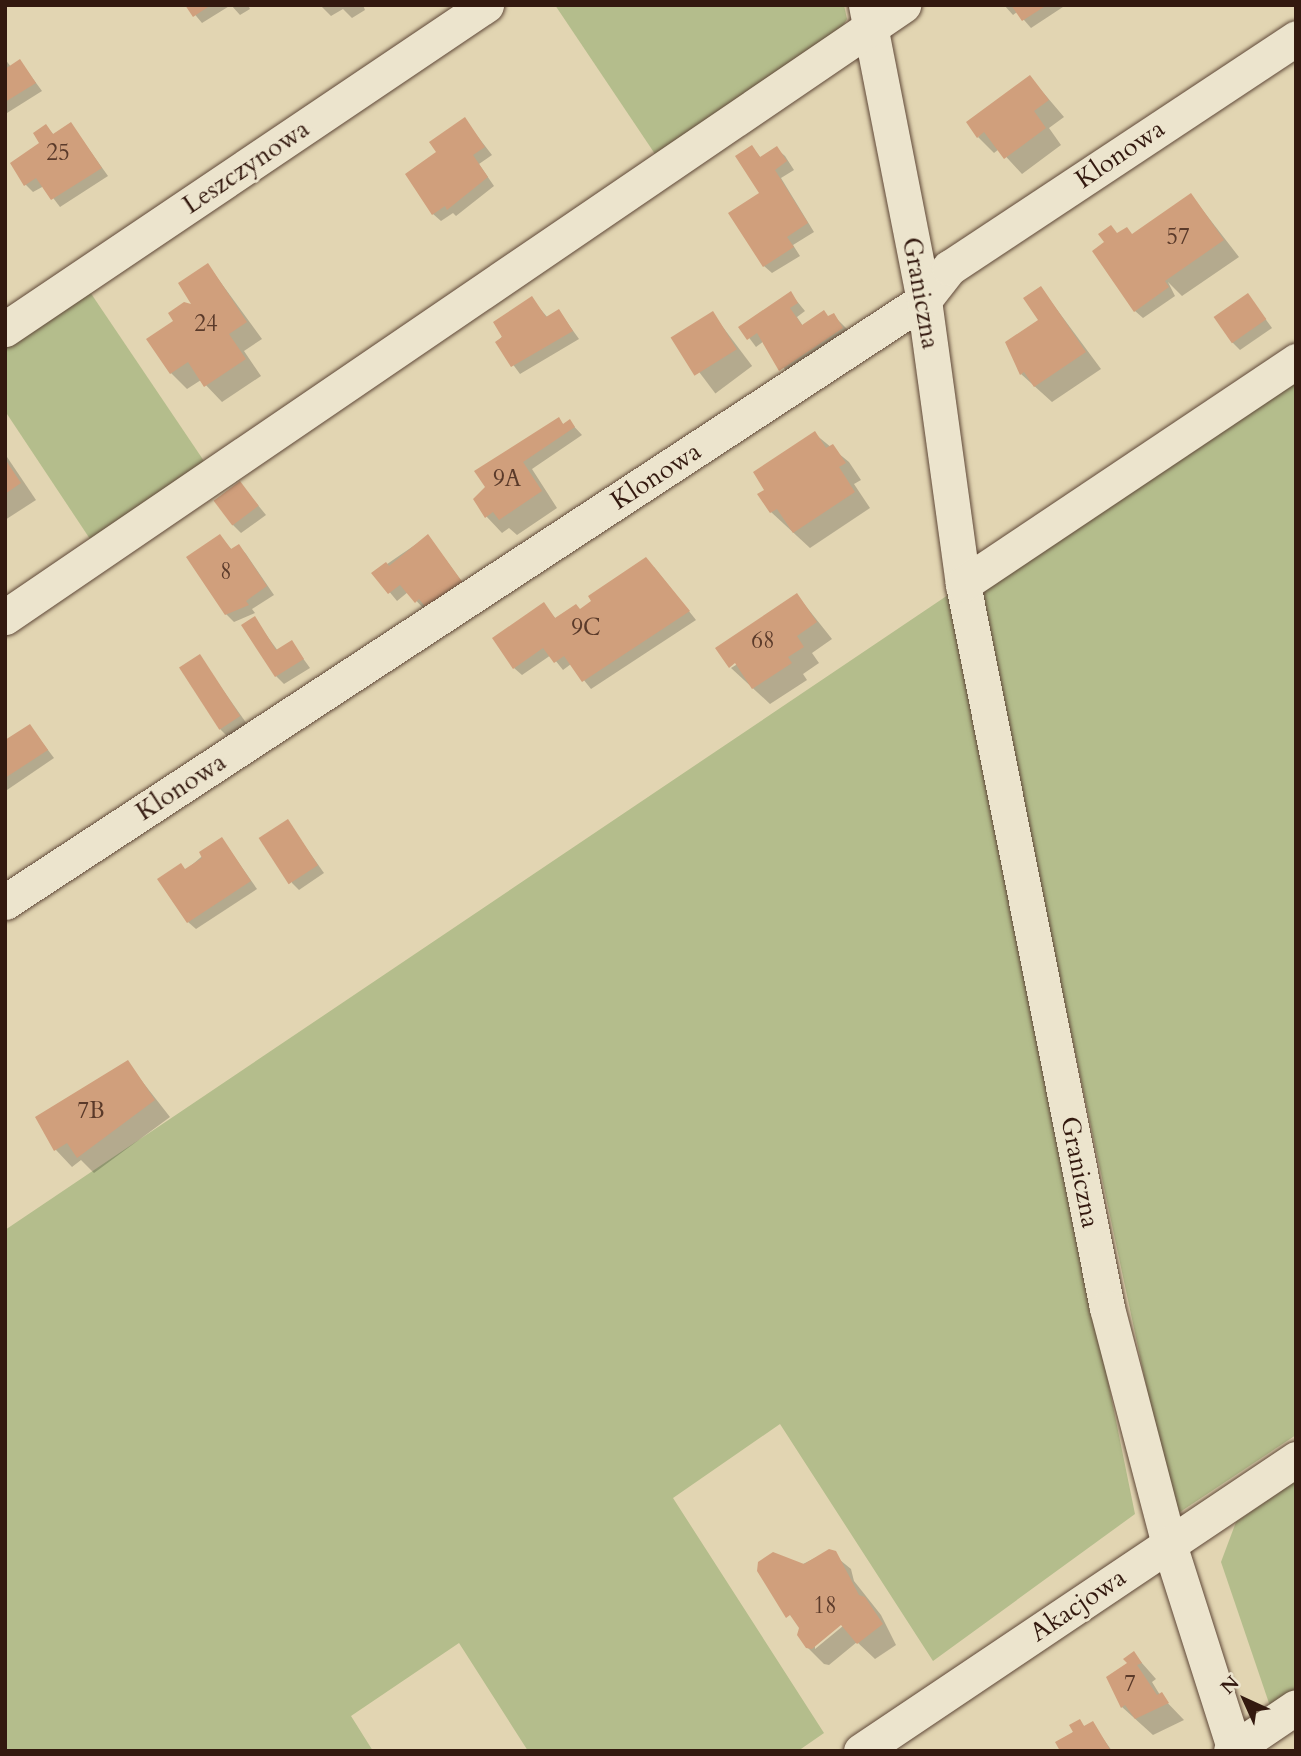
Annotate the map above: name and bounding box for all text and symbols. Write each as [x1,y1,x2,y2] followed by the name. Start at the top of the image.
[177,113,315,221] street label: Leszczynowa
[1069,113,1171,195] street label: Klonowa
[46,139,70,167] house number: 25
[1166,223,1190,251] house number: 57
[896,235,946,351] street label: Graniczna
[194,310,218,338] house number: 24
[605,435,707,517] street label: Klonowa
[493,465,521,493] house number: 9A
[220,558,232,586] house number: 8
[571,614,601,642] house number: 9C
[751,627,775,655] house number: 68
[130,746,232,828] street label: Klonowa
[77,1097,105,1125] house number: 7B
[1054,1114,1106,1230] street label: Graniczna
[1024,1562,1132,1648] street label: Akacjowa
[813,1592,837,1620] house number: 18
[1210,1665,1280,1735] north arrow
[1124,1670,1136,1698] house number: 7
[1215,1670,1245,1700] text: N

